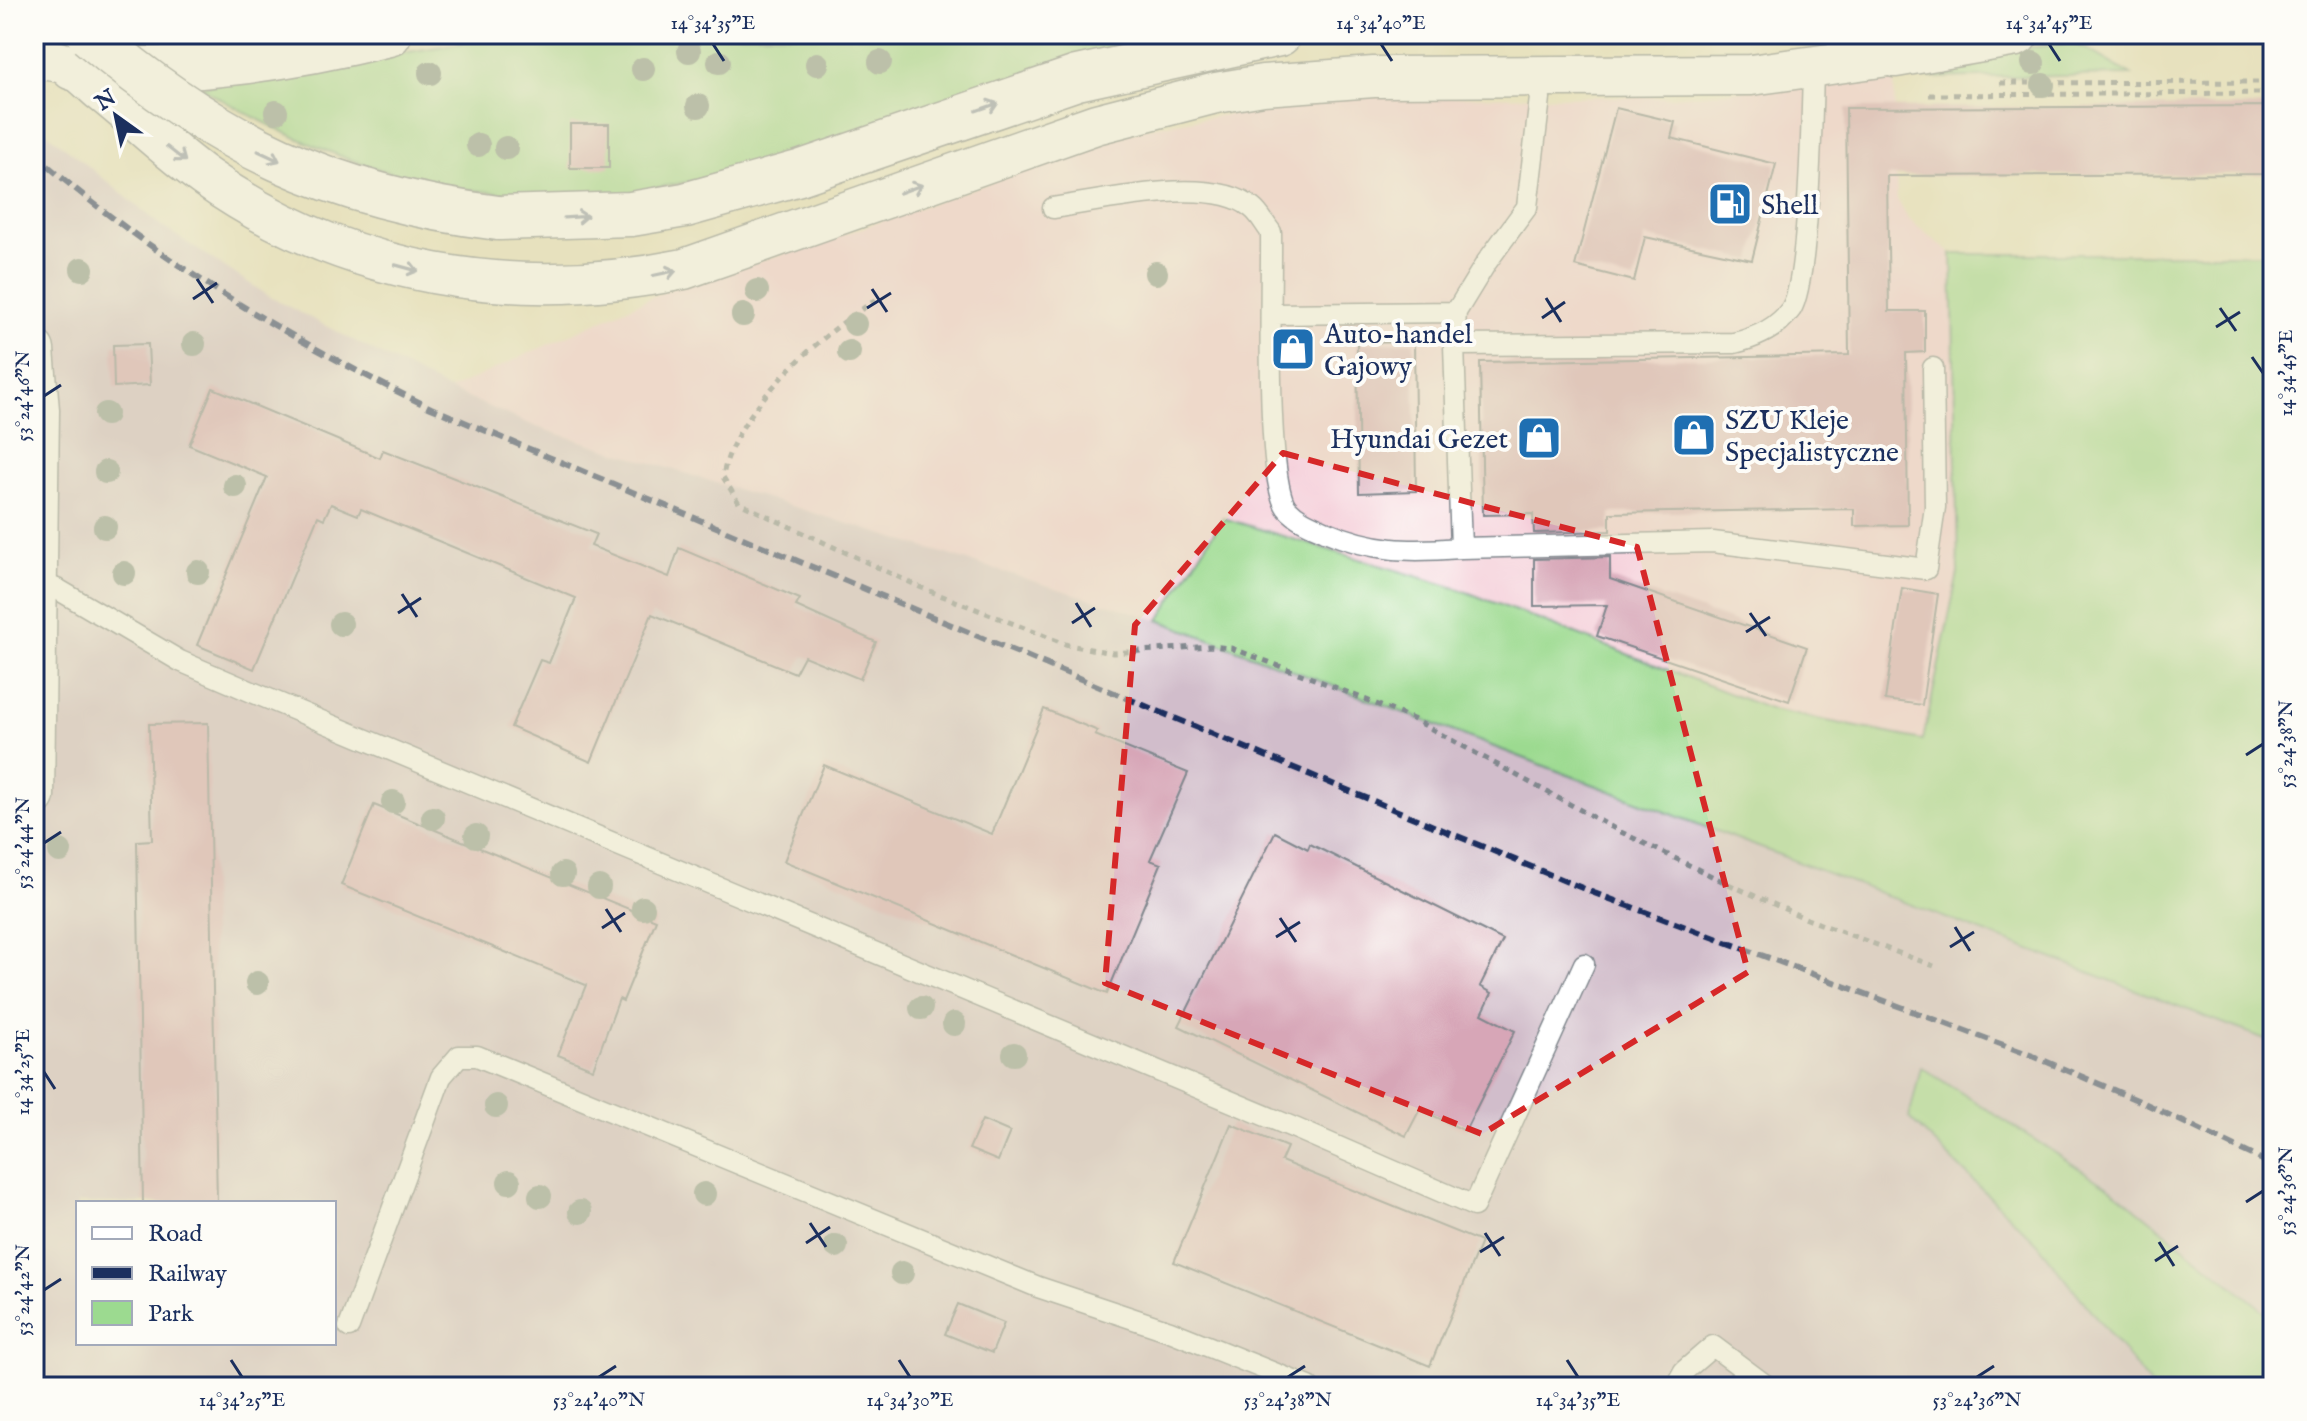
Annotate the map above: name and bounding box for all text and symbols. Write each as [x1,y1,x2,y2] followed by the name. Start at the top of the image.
[671,11,756,36] text: 14°34'35"E
[1336,11,1426,36] text: 14°34'40"E
[2005,11,2093,36] text: 14°34'45"E
[76,76,156,156] north arrow
[90,84,122,118] text: N
[974,98,999,113] one-way arrow
[165,145,186,162] one-way arrow
[257,149,281,164] one-way arrow
[1706,180,1754,228] fuel station icon: Shell
[898,181,923,196] one-way arrow
[1761,189,1819,224] place label: Shell
[562,209,589,224] one-way arrow
[394,262,419,277] one-way arrow
[652,264,677,279] one-way arrow
[1323,318,1473,385] place label: Auto-handel Gajowy
[1269,325,1317,373] shop icon: Auto-handel Gajowy
[2274,329,2299,417] text: 14°34'45"E
[11,350,36,442] text: 53°24'46"N
[1725,404,1899,471] place label: SZU Kleje Specjalistyczne
[1670,411,1718,459] shop icon: SZU Kleje Specjalistyczne
[1515,414,1563,462] shop icon: Hyundai Gezet
[1330,423,1508,458] place label: Hyundai Gezet
[2274,700,2299,788] text: 53°24'38"N
[11,797,36,889] text: 53°24'44"N
[11,1028,36,1115] text: 14°34'25"E
[2274,1147,2299,1235] text: 53°24'36"N
[76,1201,336,1345] legend
[148,1219,202,1250] text: Road
[11,1244,36,1336] text: 53°24'42"N
[148,1259,227,1290] text: Railway
[148,1299,194,1330] text: Park
[199,1388,286,1413] text: 14°34'25"E
[553,1388,645,1413] text: 53°24'40"N
[866,1388,954,1413] text: 14°34'30"E
[1244,1388,1332,1413] text: 53°24'38"N
[1536,1388,1621,1413] text: 14°34'35"E
[1933,1388,2021,1413] text: 53°24'36"N

